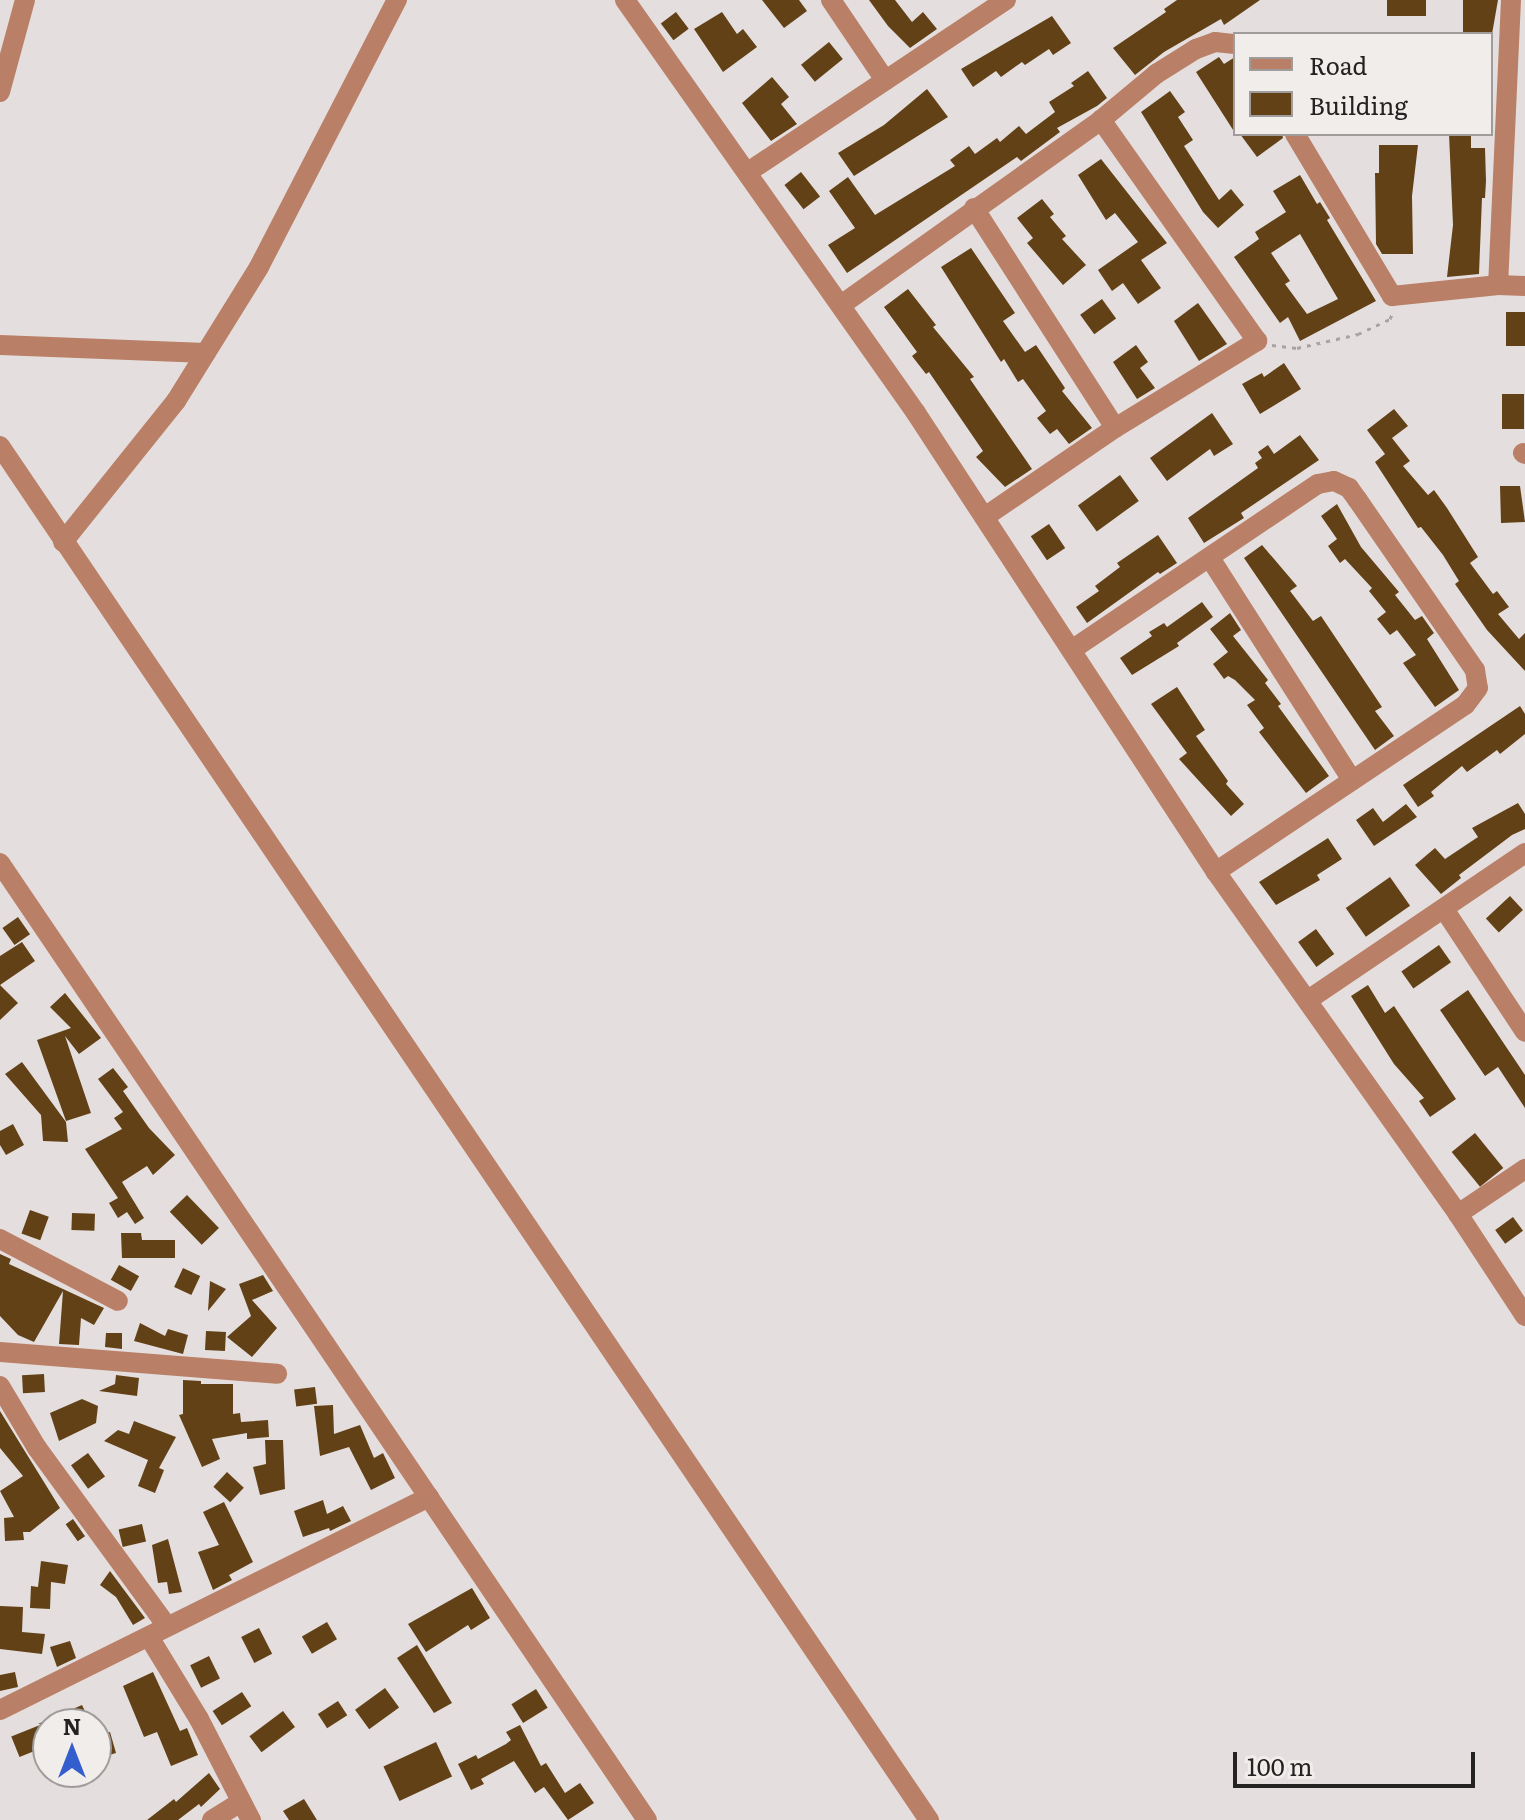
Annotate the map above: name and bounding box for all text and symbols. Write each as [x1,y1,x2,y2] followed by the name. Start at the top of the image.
[1233,32,1493,136] legend
[1309,47,1367,82] text: Road
[1309,87,1408,122] text: Building
[32,1708,112,1788] north arrow
[63,1709,81,1742] text: N
[1237,1736,1479,1786] scale bar
[1247,1748,1313,1783] text: 100 m

